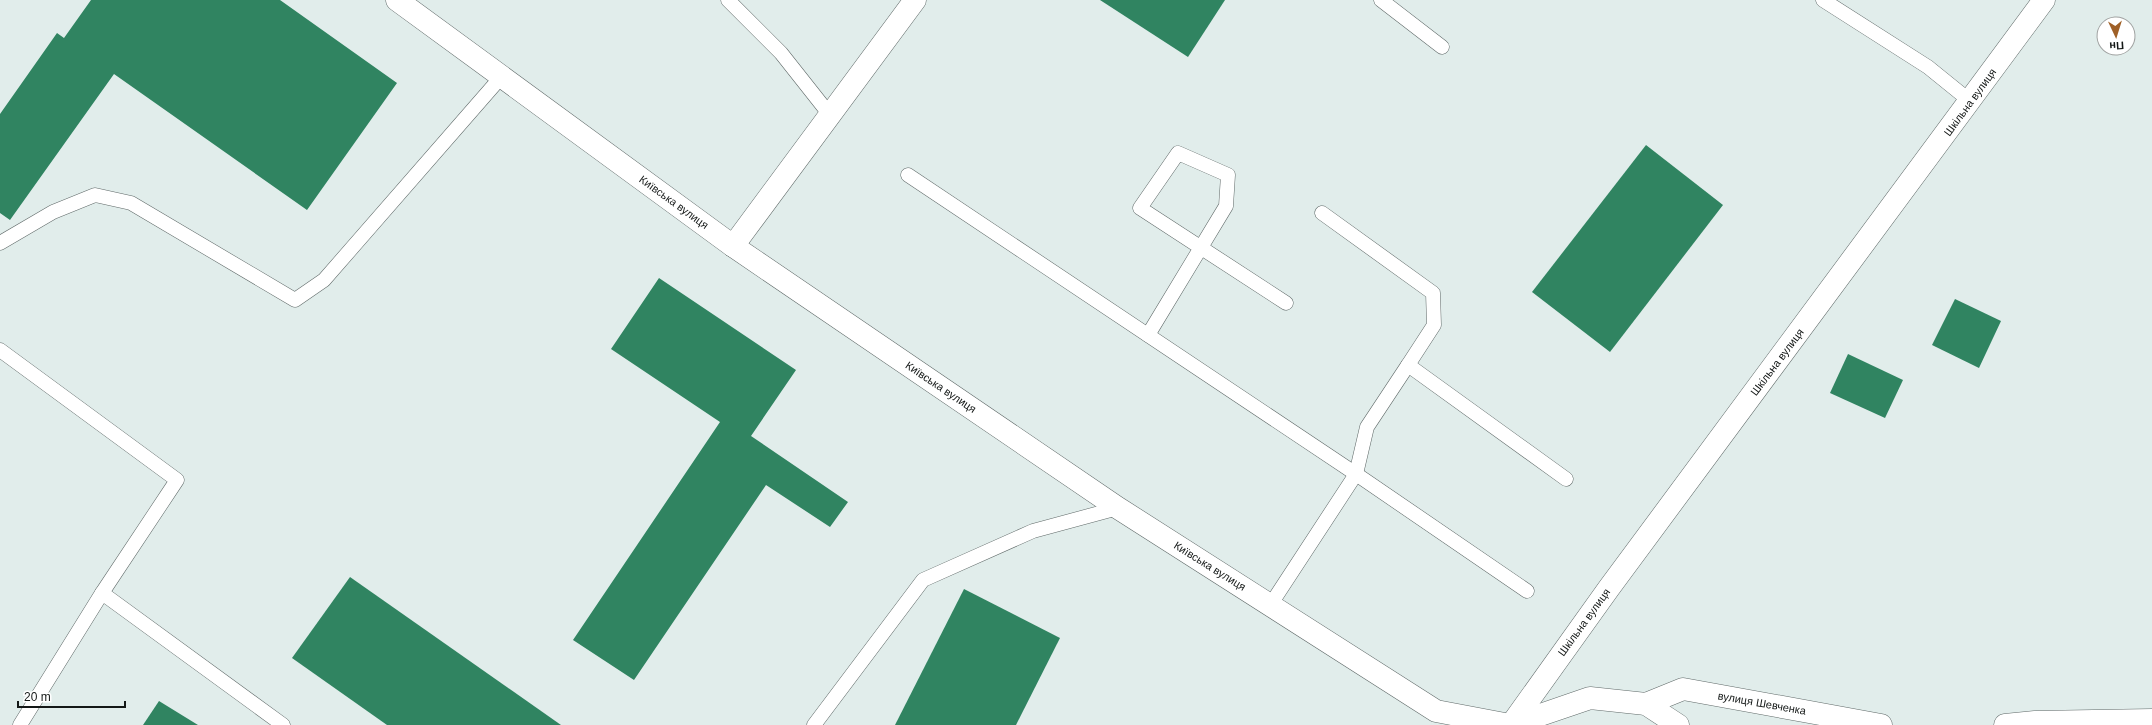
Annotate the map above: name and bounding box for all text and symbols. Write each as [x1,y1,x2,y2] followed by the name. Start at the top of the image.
[2096,16,2136,56] north arrow
[2109,39,2124,52] text: Пн
[1942,66,1999,138] street label: Шкільна вулиця
[637,173,711,231] street label: Київська вулиця
[1748,326,1806,398] street label: Шкільна вулиця
[903,359,979,415] street label: Київська вулиця
[1172,539,1248,593] street label: Київська вулиця
[1556,586,1613,658] street label: Шкільна вулиця
[18,683,125,709] scale bar
[1717,689,1808,717] street label: вулиця Шевченка
[24,690,51,704] text: 20 m

